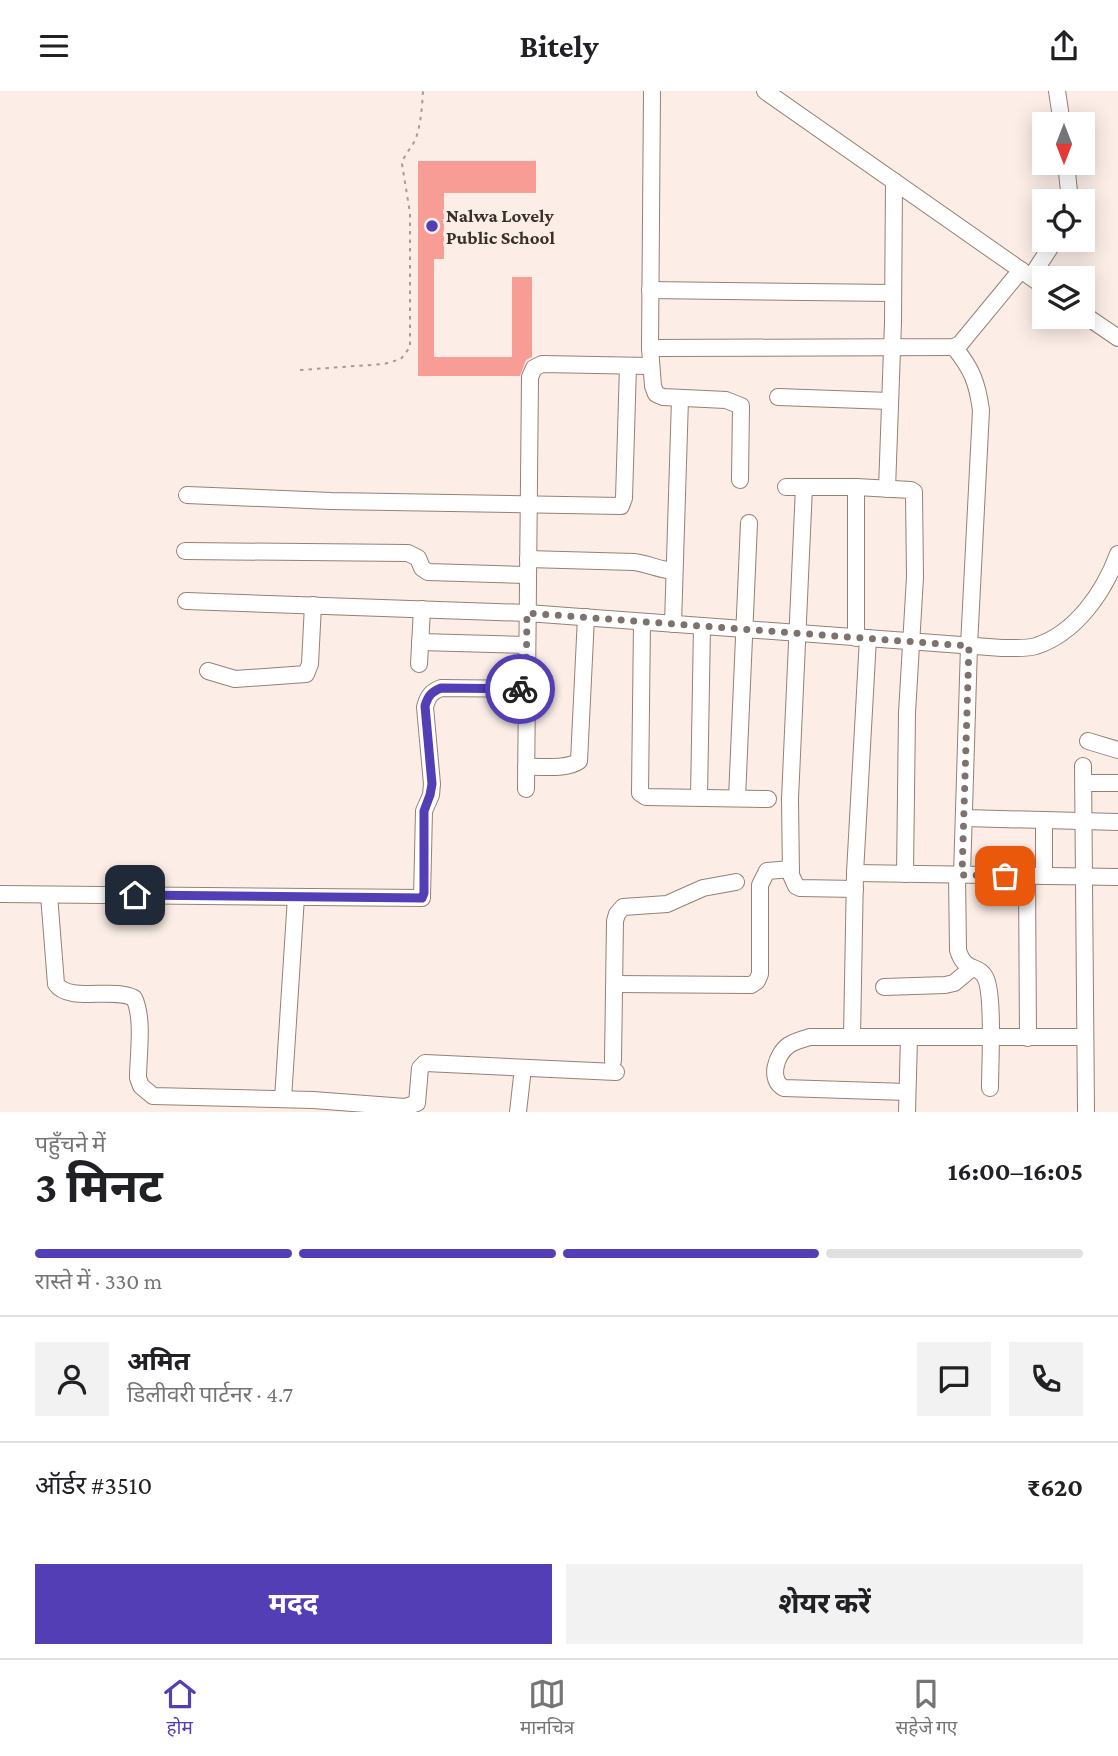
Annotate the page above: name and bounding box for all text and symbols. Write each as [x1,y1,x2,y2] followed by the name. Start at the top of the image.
[35,27,73,65] icon: menu
[1045,27,1083,65] icon: share
[519,28,599,64] text: Bitely
[1032,112,1096,175] north arrow
[1032,112,1095,329] map controls
[1032,189,1095,252] button: locate
[446,205,555,248] place label: Nalwa Lovely Public School
[424,218,440,234] marker: Nalwa Lovely Public School
[1032,266,1095,329] button: layers
[485,654,555,724] courier
[501,670,539,708] icon: bike
[975,846,1035,906] pin
[986,857,1024,895] icon: bag
[105,865,165,925] pin
[116,876,154,914] icon: home
[35,1131,106,1157] text: पहुँचने में
[948,1157,1083,1186] text: 16:00–16:05
[35,1161,163,1212] text: 3 मिनट
[35,1268,162,1294] text: रास्ते में · 330 m
[35,1342,109,1416] button: person
[917,1342,991,1416] button: chat
[1009,1342,1083,1416] button: phone
[127,1347,190,1376] text: अमित
[127,1381,293,1407] text: डिलीवरी पार्टनर · 4.7
[35,1471,152,1500] text: ऑर्डर #3510
[1027,1473,1083,1502] text: ₹620
[35,1564,552,1644] button: मदद
[566,1564,1083,1644] button: शेयर करें
[161,1675,199,1742] tab: होम
[520,1675,574,1742] tab: मानचित्र
[896,1675,957,1742] tab: सहेजे गए

